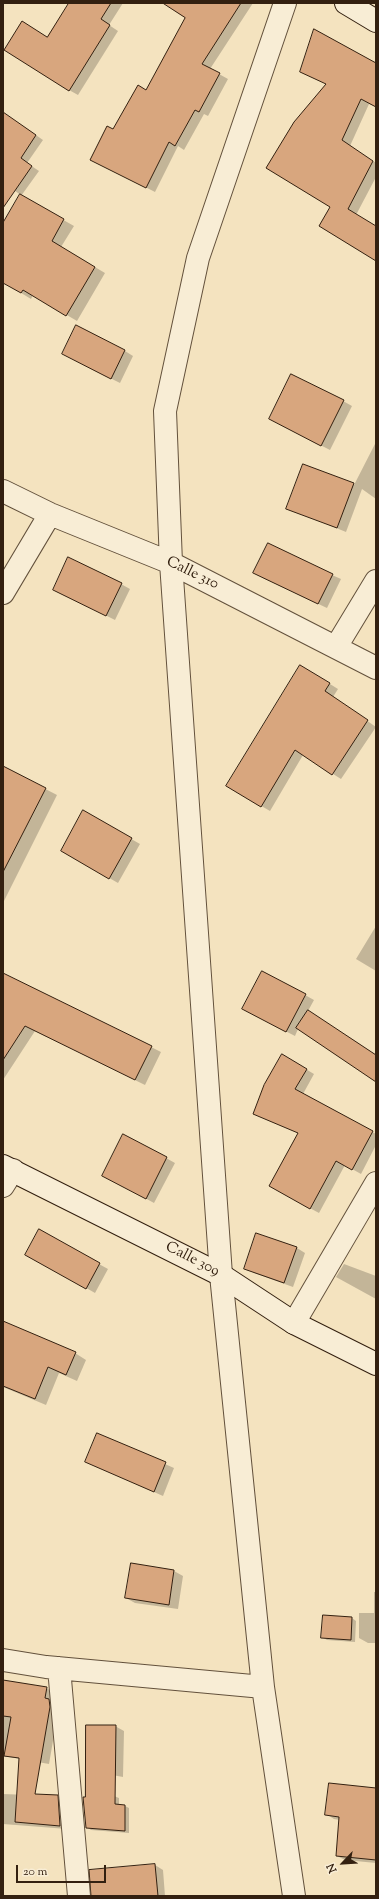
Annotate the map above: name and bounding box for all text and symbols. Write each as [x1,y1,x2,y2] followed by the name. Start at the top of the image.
[163,554,221,594] street label: Calle 310
[162,1239,222,1281] street label: Calle 309
[323,1843,363,1883] north arrow
[18,1857,108,1883] scale bar
[323,1861,341,1875] text: N
[23,1863,47,1881] text: 20 m

